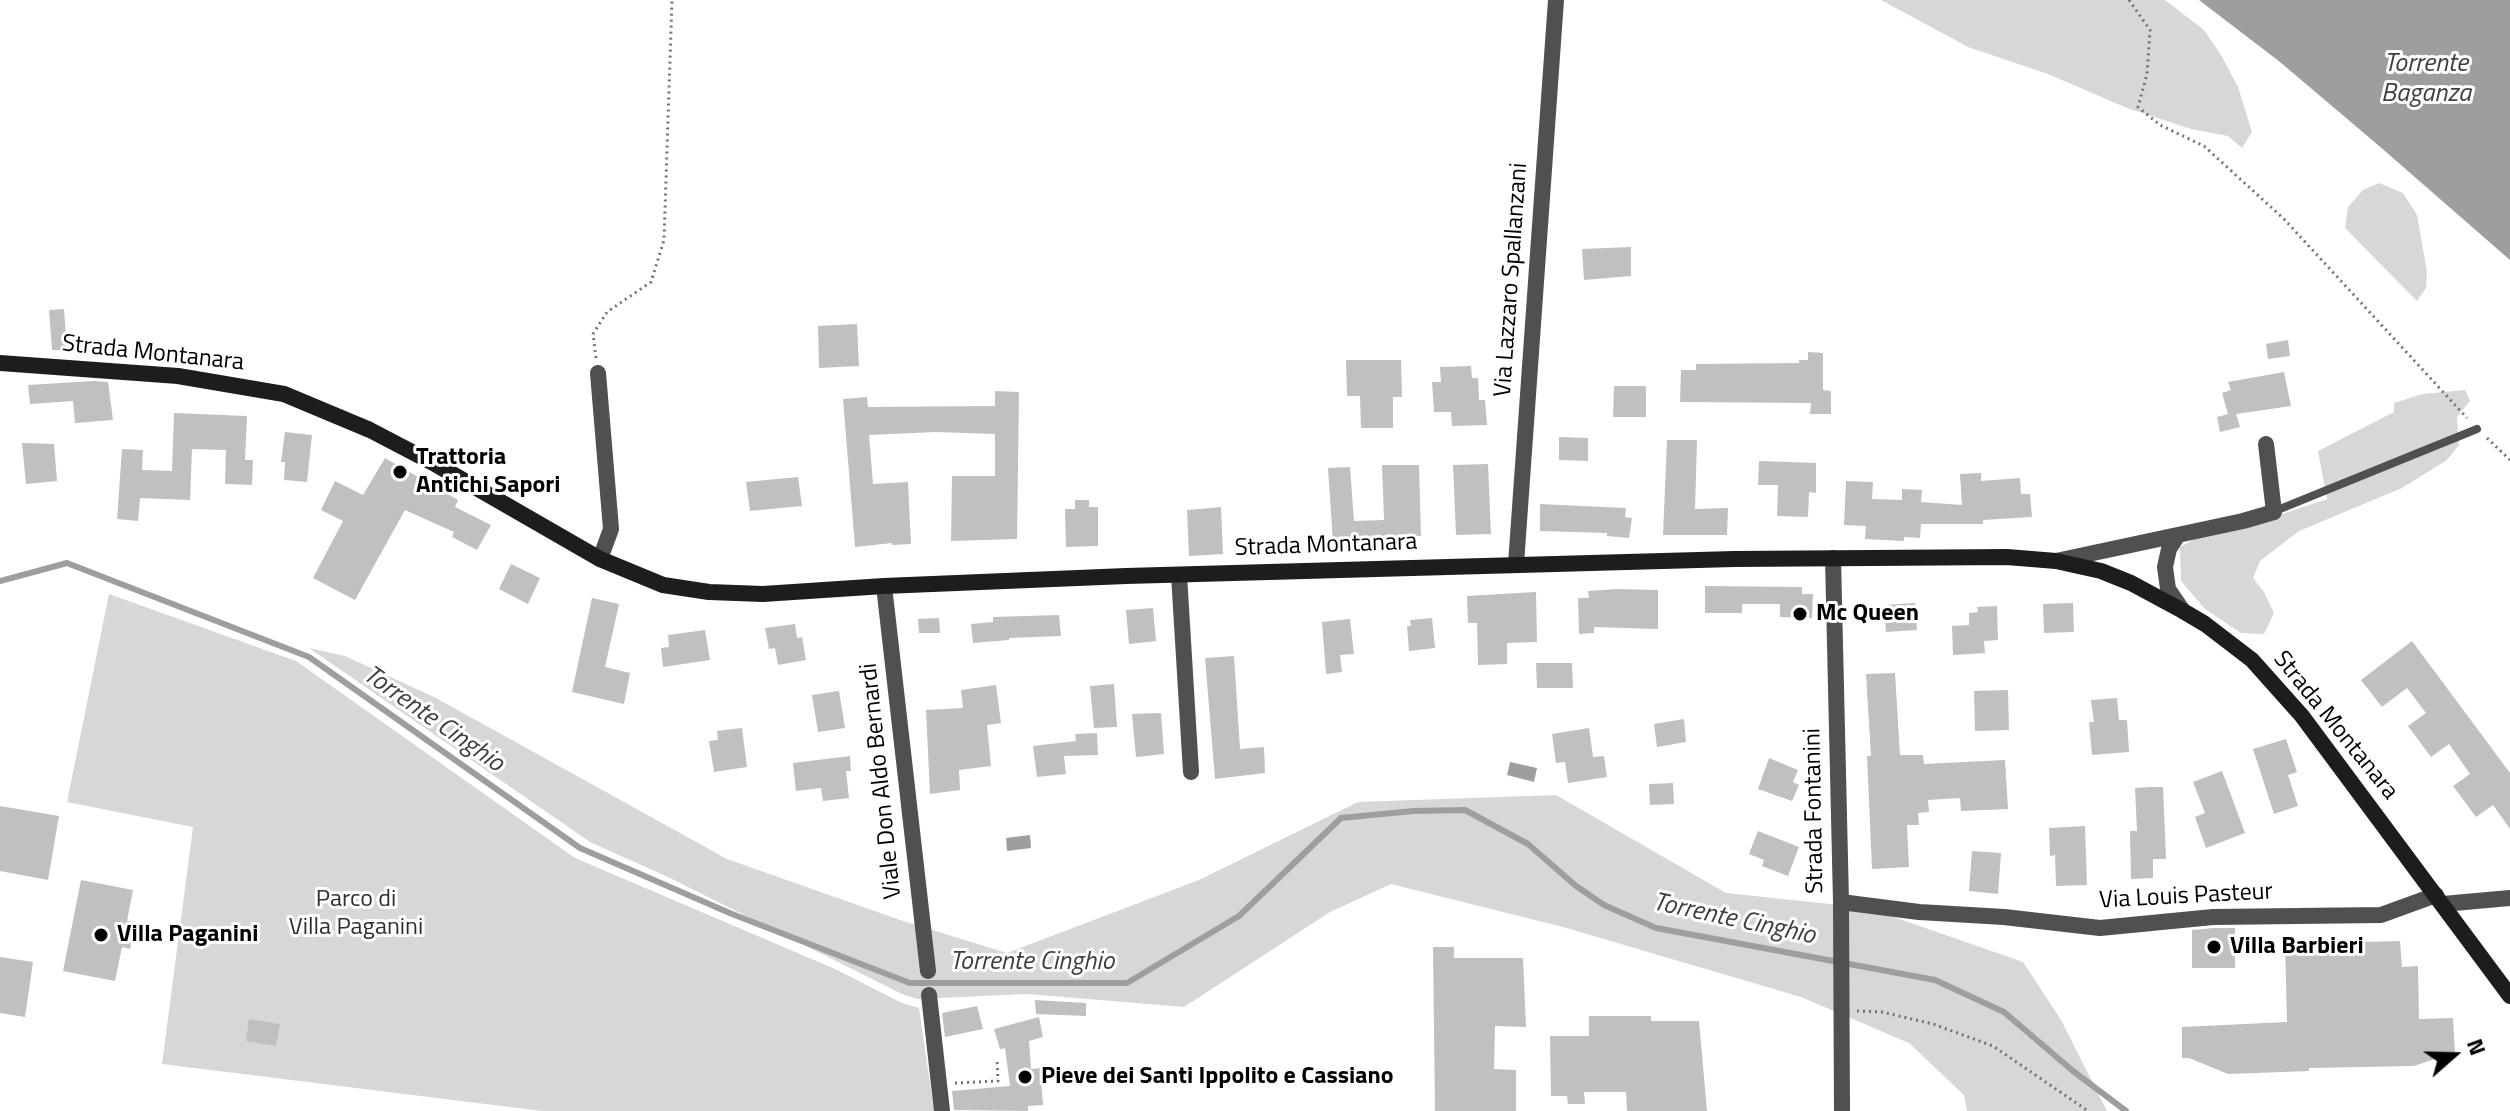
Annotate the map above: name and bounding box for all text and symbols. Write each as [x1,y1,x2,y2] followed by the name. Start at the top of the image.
[2381,49,2471,110] water label: Torrente Baganza
[1489,162,1535,398] street label: Via Lazzaro Spallanzani
[61,330,245,378] street label: Strada Montanara
[416,444,560,500] place label: Trattoria Antichi Sapori
[391,463,409,481] marker: Trattoria Antichi Sapori
[1234,528,1418,564] street label: Strada Montanara
[1816,600,1919,628] place label: Mc Queen
[1791,605,1809,623] marker: Mc Queen
[2266,646,2404,806] street label: Strada Montanara
[357,660,509,780] water label: Torrente Cinghio
[855,662,909,900] street label: Viale Don Aldo Bernardi
[1799,728,1831,894] street label: Strada Fontanini
[2098,878,2274,916] street label: Via Louis Pasteur
[289,886,423,942] park label: Parco di Villa Paganini
[1650,888,1818,952] water label: Torrente Cinghio
[117,921,258,949] place label: Villa Paganini
[92,926,110,944] marker: Villa Paganini
[2230,933,2364,961] place label: Villa Barbieri
[2205,938,2223,956] marker: Villa Barbieri
[950,947,1114,979] water label: Torrente Cinghio
[2414,1015,2494,1095] north arrow
[2458,1034,2495,1060] text: N
[1041,1063,1394,1091] place label: Pieve dei Santi Ippolito e Cassiano
[1016,1068,1034,1086] marker: Pieve dei Santi Ippolito e Cassiano

